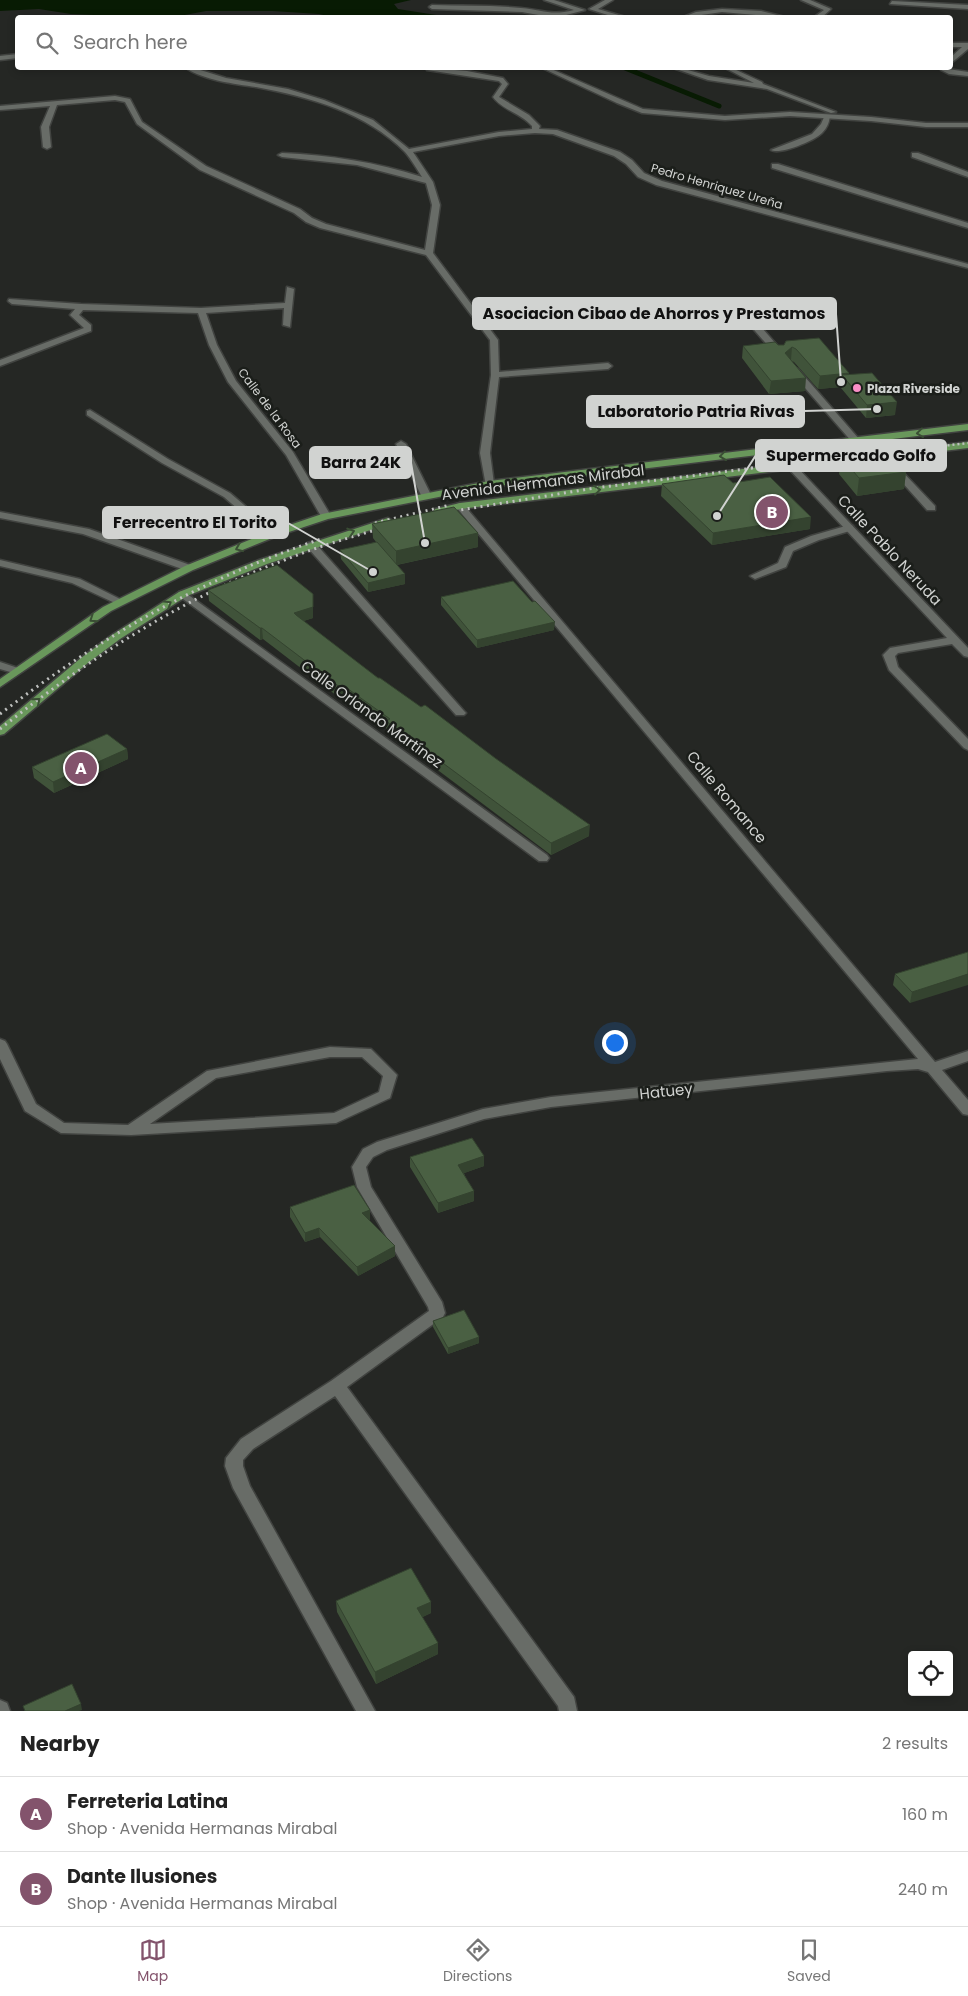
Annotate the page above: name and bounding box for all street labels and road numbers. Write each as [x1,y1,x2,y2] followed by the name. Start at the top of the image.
[649,159,785,213] street label: Pedro Henriquez Ureña
[234,364,306,452] street label: Calle de la Rosa
[440,459,646,505] street label: Avenida Hermanas Mirabal
[833,490,947,610] street label: Calle Pablo Neruda
[297,655,447,773] street label: Calle Orlando Martínez
[682,746,772,848] street label: Calle Romance
[638,1078,694,1104] street label: Hatuey

